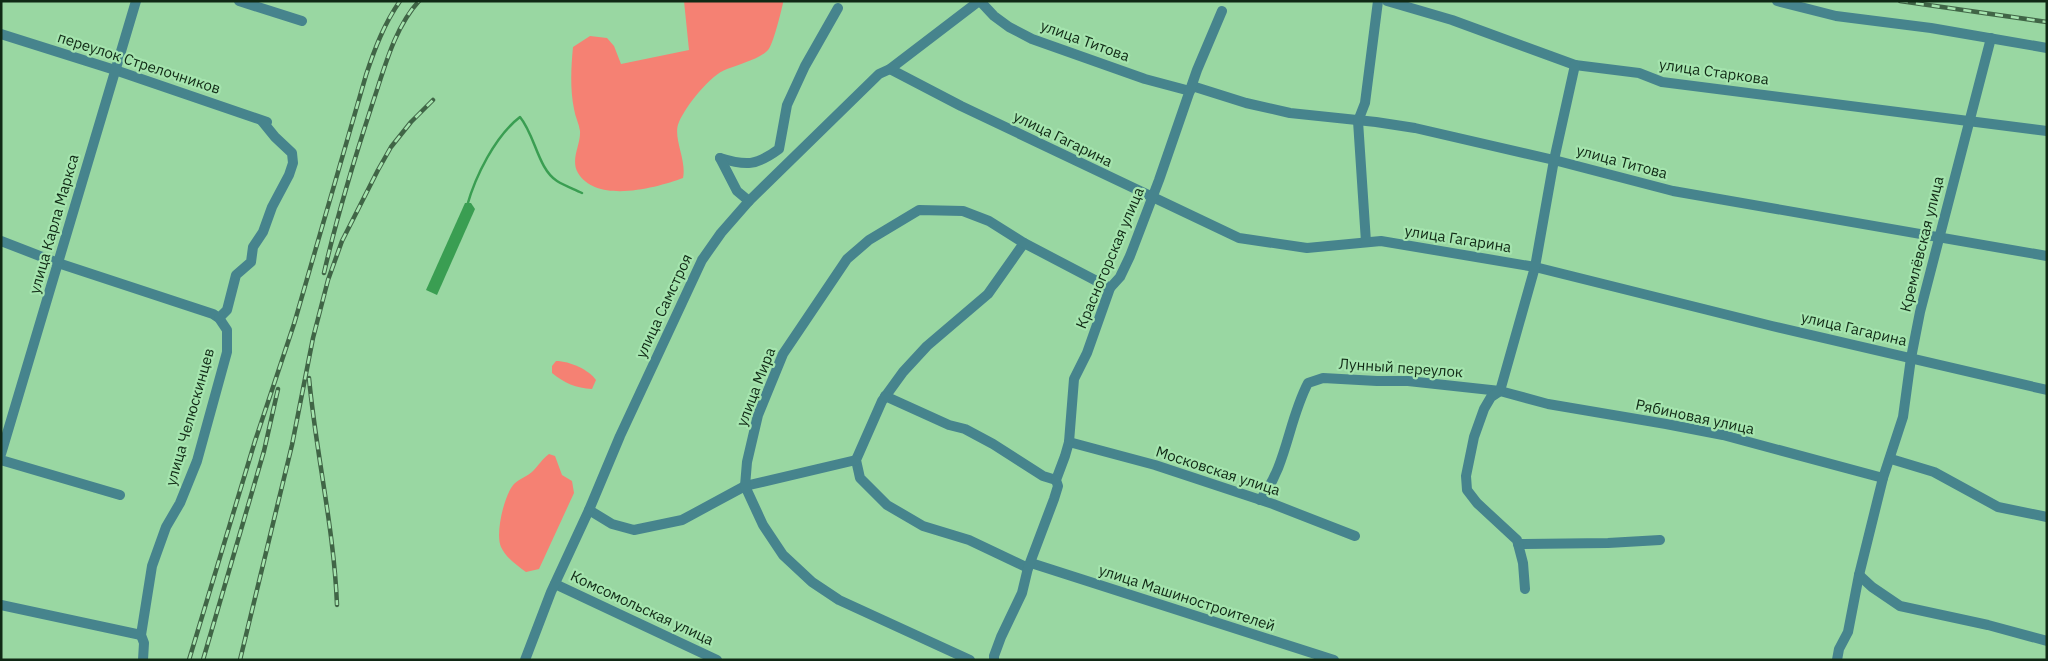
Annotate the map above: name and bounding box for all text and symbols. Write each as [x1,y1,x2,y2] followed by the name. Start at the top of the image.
[1038,16,1132,65] street label: улица Титова
[55,27,223,98] street label: переулок Стрелочников
[1658,54,1770,89] street label: улица Старкова
[1011,106,1116,171] street label: улица Гагарина
[1575,140,1670,183] street label: улица Титова
[25,152,83,296] street label: улица Карла Маркса
[1895,174,1948,314] street label: Кремлёвская улица
[1071,184,1148,331] street label: Красногорская улица
[1403,221,1513,256] street label: улица Гагарина
[631,251,696,361] street label: улица Самстроя
[1799,307,1909,350] street label: улица Гагарина
[732,345,779,429] street label: улица Мира
[161,346,218,488] street label: улица Челюскинцев
[1338,354,1464,381] street label: Лунный переулок
[1634,395,1756,438] street label: Рябиновая улица
[1154,441,1283,500] street label: Московская улица
[1096,560,1278,635] street label: улица Машиностроителей
[567,566,717,649] street label: Комсомольская улица

